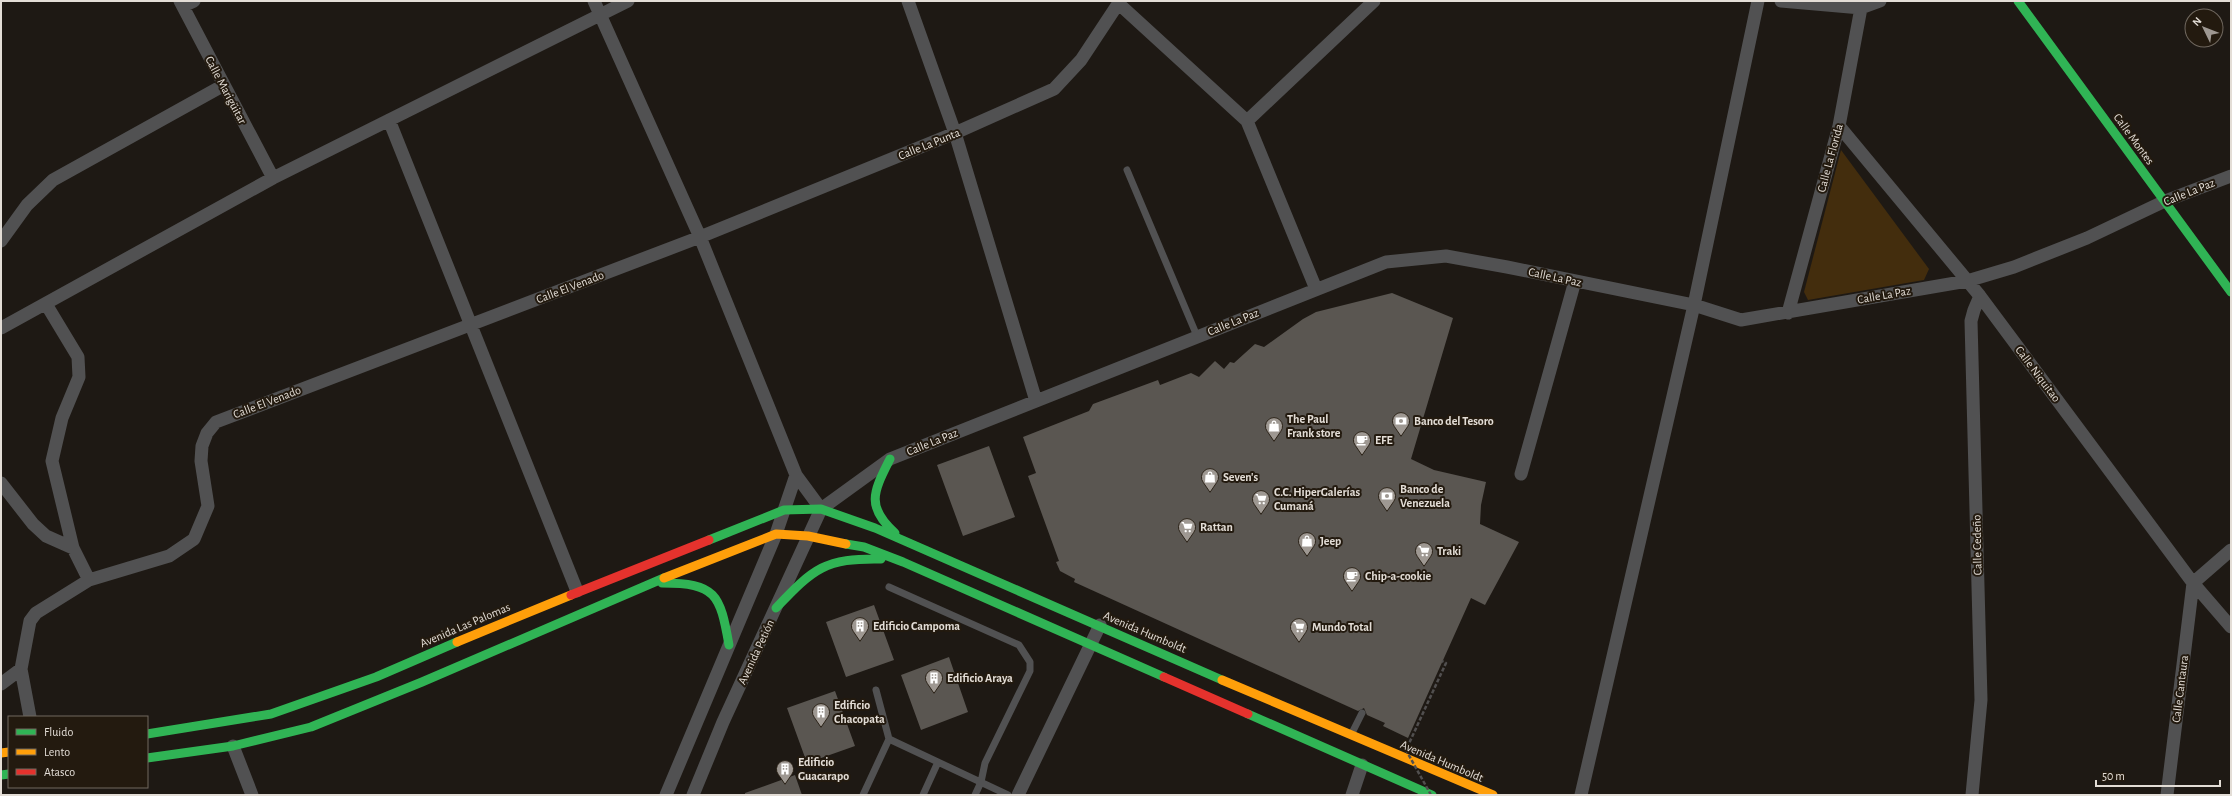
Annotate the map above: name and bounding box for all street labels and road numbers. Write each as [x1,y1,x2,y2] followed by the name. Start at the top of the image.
[203,54,249,126] street label: Calle Marigüitar
[2111,111,2157,167] street label: Calle Montes
[1815,122,1845,193] street label: Calle La Florida
[896,126,962,162] street label: Calle La Punta
[2162,176,2216,208] street label: Calle La Paz
[1527,265,1583,289] street label: Calle La Paz
[534,269,606,305] street label: Calle El Venado
[1856,284,1912,306] street label: Calle La Paz
[1206,306,1260,338] street label: Calle La Paz
[2013,344,2063,404] street label: Calle Niquitao
[231,384,303,420] street label: Calle El Venado
[905,426,959,458] street label: Calle La Paz
[1970,515,1984,575] street label: Calle Cedeño
[418,601,512,649] street label: Avenida Las Palomas
[1102,609,1188,655] street label: Avenida Humboldt
[736,618,776,686] street label: Avenida Petión
[2170,654,2190,723] street label: Calle Cantaura
[1399,738,1485,784] street label: Avenida Humboldt

